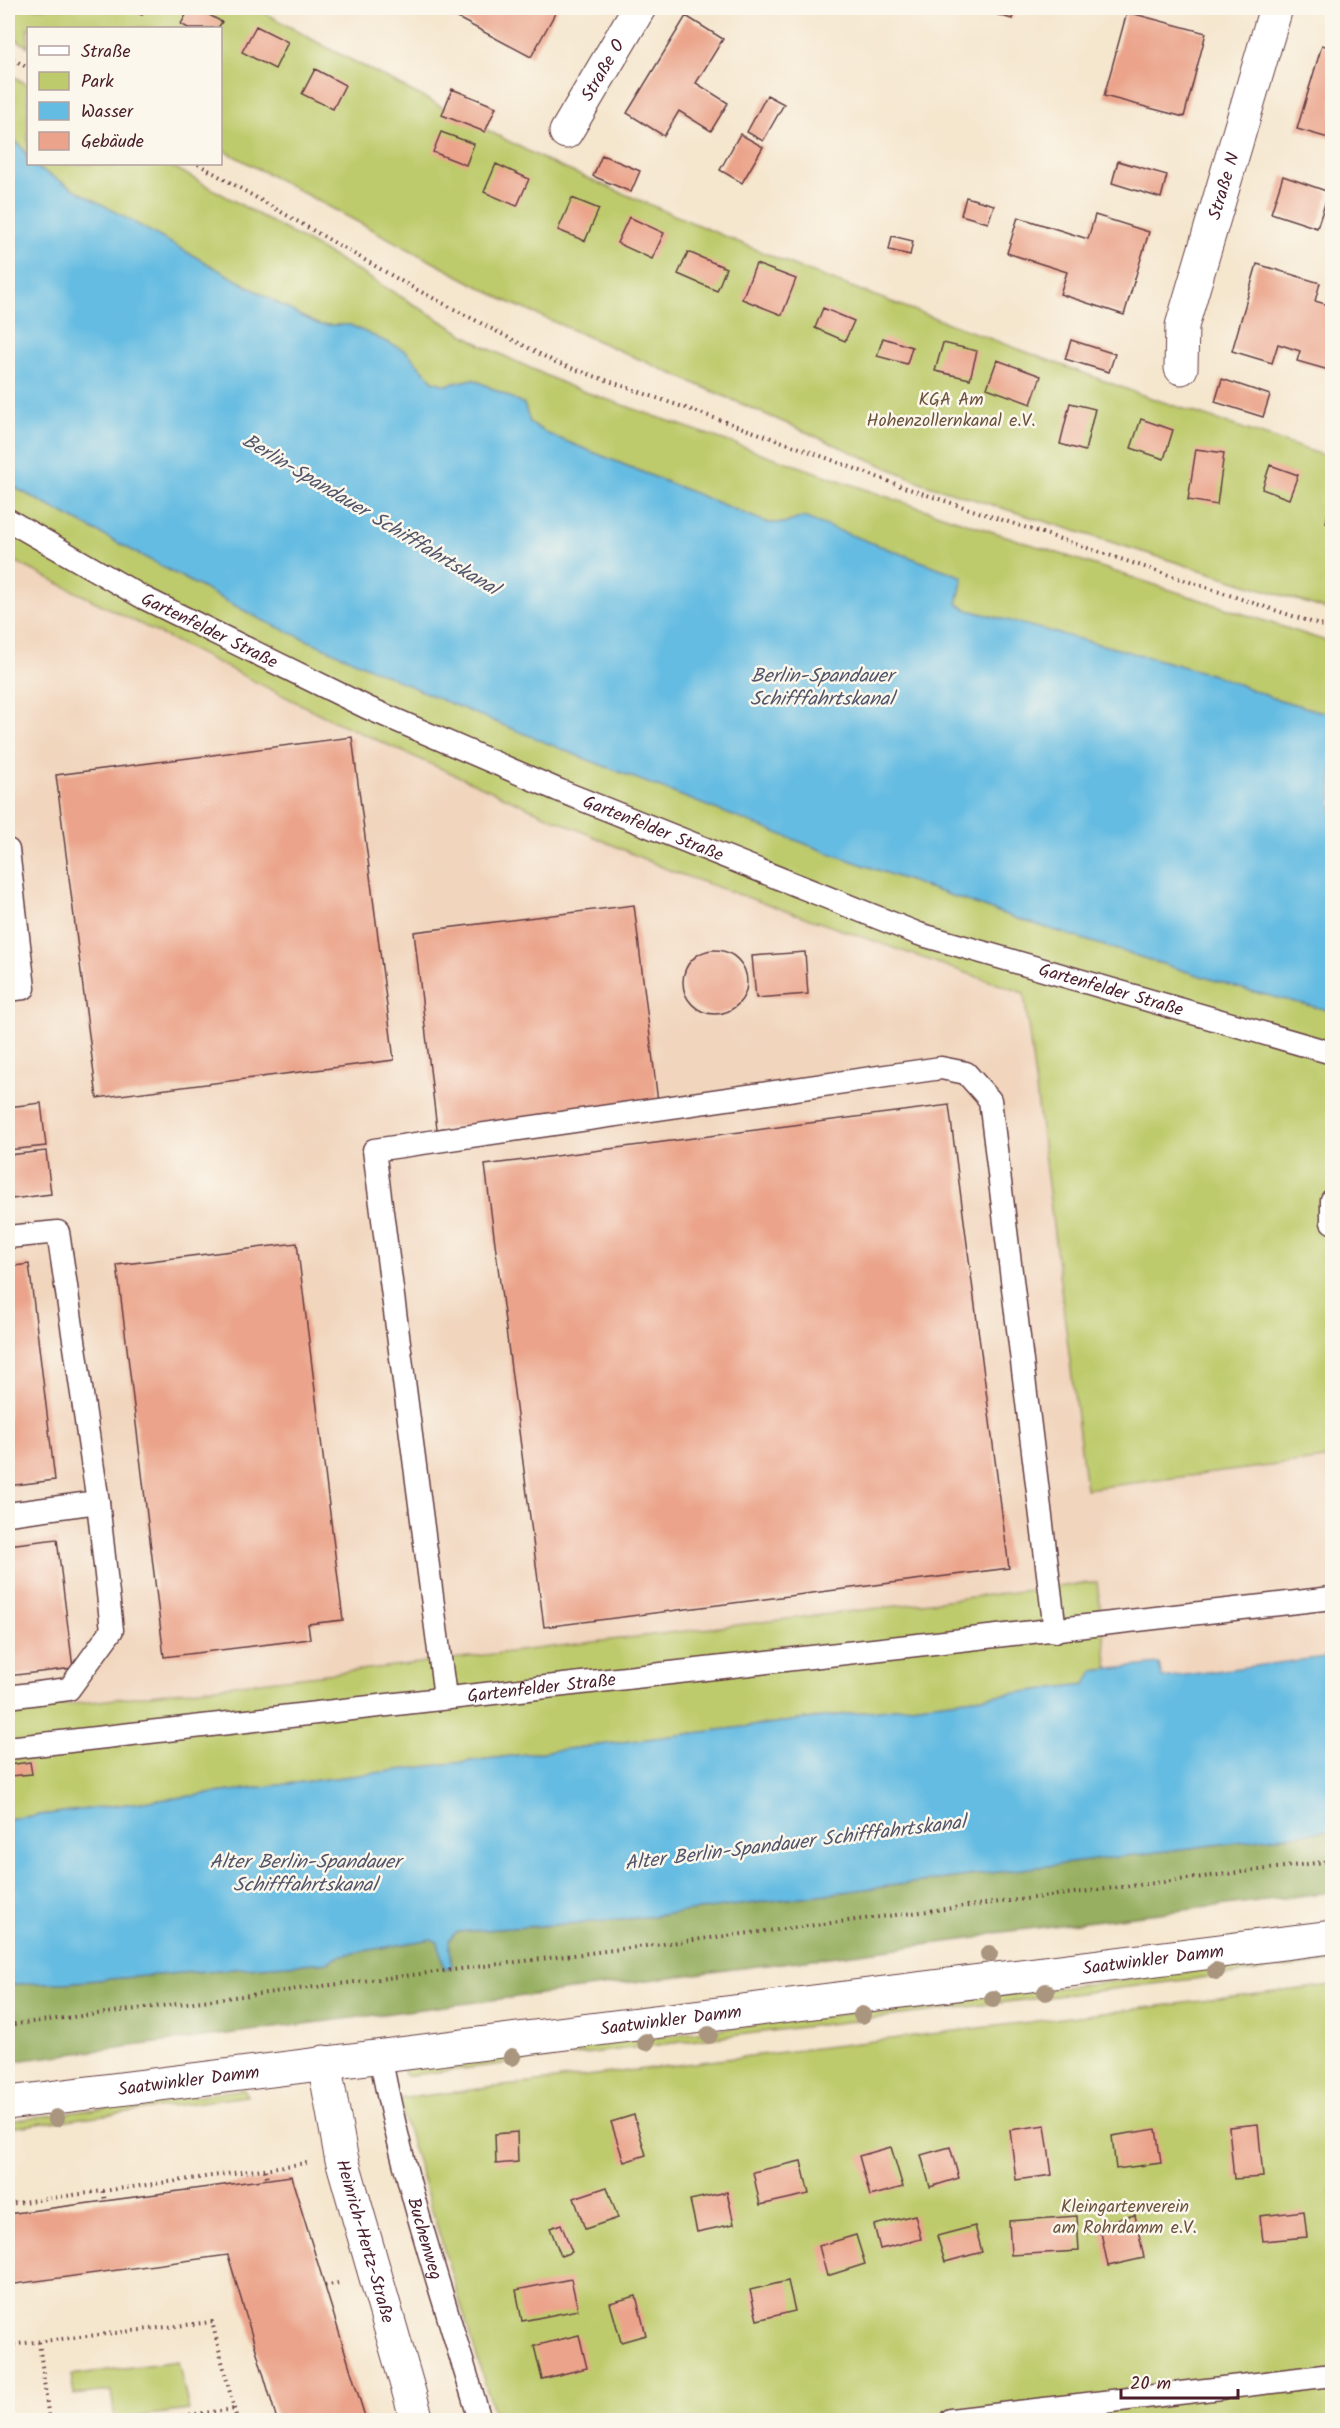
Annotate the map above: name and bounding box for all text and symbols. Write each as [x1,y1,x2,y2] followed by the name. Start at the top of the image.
[27,27,222,165] legend
[574,34,634,107] street label: Straße O
[81,38,131,67] text: Straße
[81,68,114,97] text: Park
[81,98,134,127] text: Wasser
[81,128,144,157] text: Gebäude
[1201,149,1249,224] street label: Straße N
[867,386,1035,436] park label: KGA Am Hohenzollernkanal e.V.
[235,426,508,607] water label: Berlin-Spandauer Schifffahrtskanal
[136,586,282,678] street label: Gartenfelder Straße
[750,661,898,716] water label: Berlin-Spandauer Schifffahrtskanal
[578,788,728,871] street label: Gartenfelder Straße
[1035,956,1187,1025] street label: Gartenfelder Straße
[466,1666,618,1712] street label: Gartenfelder Straße
[623,1807,972,1881] water label: Alter Berlin-Spandauer Schifffahrtskanal
[209,1847,405,1902] water label: Alter Berlin-Spandauer Schifffahrtskanal
[1081,1938,1226,1984] street label: Saatwinkler Damm
[599,1998,743,2045] street label: Saatwinkler Damm
[116,2059,261,2105] street label: Saatwinkler Damm
[327,2156,401,2327] street label: Heinrich-Hertz-Straße
[1053,2193,1197,2243] park label: Kleingartenverein am Rohrdamm e.V.
[398,2194,449,2284] street label: Buchenweg
[1121,2362,1238,2400] scale bar
[1130,2370,1171,2399] text: 20 m

